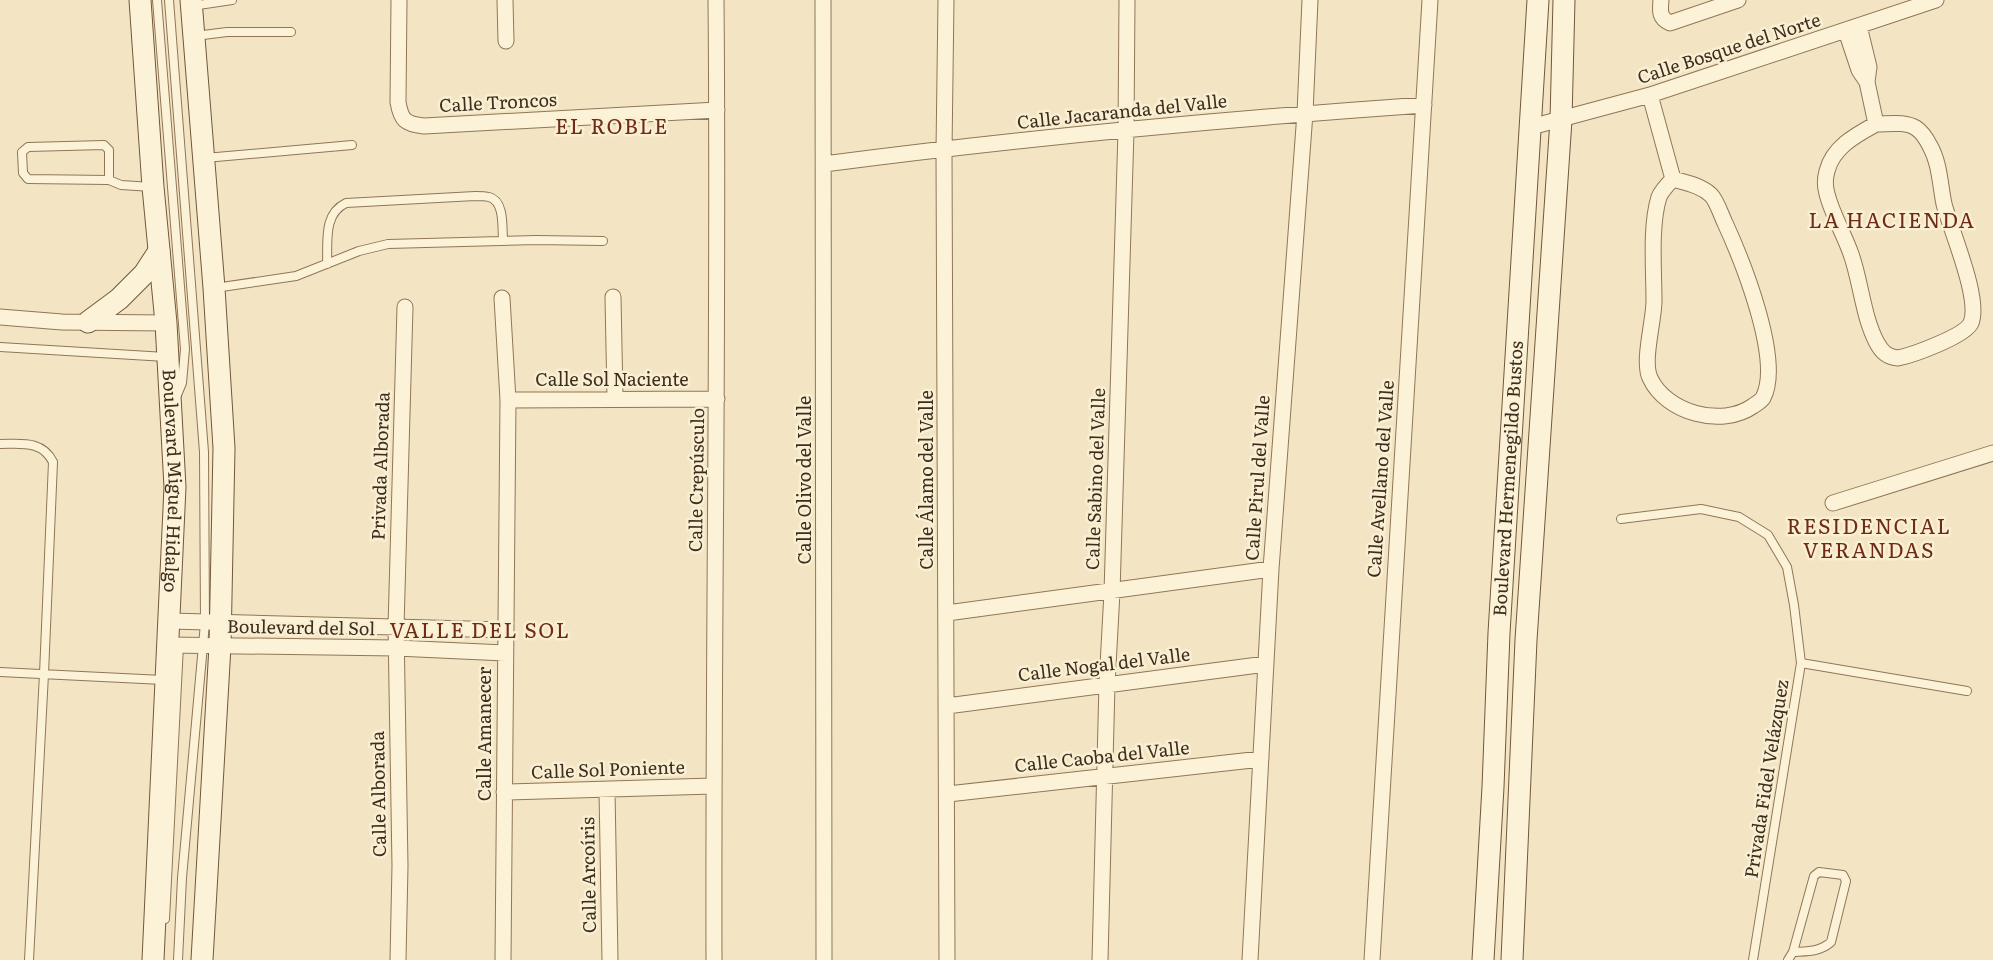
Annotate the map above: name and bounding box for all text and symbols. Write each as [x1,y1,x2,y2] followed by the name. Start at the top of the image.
[1633,5,1824,90] street label: Calle Bosque del Norte
[439,85,557,118] street label: Calle Troncos
[1016,86,1228,135] street label: Calle Jacaranda del Valle
[555,109,669,140] district label: EL ROBLE
[1809,203,1975,234] district label: LA HACIENDA
[1485,340,1529,617] street label: Boulevard Hermenegildo Bustos
[535,365,689,392] street label: Calle Sol Naciente
[157,368,190,593] street label: Boulevard Miguel Hidalgo
[1359,379,1400,579] street label: Calle Avellano del Valle
[1078,388,1111,570] street label: Calle Sabino del Valle
[912,390,939,570] street label: Calle Álamo del Valle
[363,391,396,541] street label: Privada Alborada
[1237,394,1276,562] street label: Calle Pirul del Valle
[790,396,817,564] street label: Calle Olivo del Valle
[681,408,710,552] street label: Calle Crepúsculo
[1786,509,1952,564] district label: RESIDENCIAL VERANDAS
[227,612,375,641] street label: Boulevard del Sol
[389,613,571,644] district label: VALLE DEL SOL
[1016,640,1191,687] street label: Calle Nogal del Valle
[470,666,497,801] street label: Calle Amanecer
[1736,677,1795,880] street label: Privada Fidel Velázquez
[363,730,392,857] street label: Calle Alborada
[1013,733,1191,778] street label: Calle Caoba del Valle
[531,752,685,785] street label: Calle Sol Poniente
[573,817,602,933] street label: Calle Arcoíris

